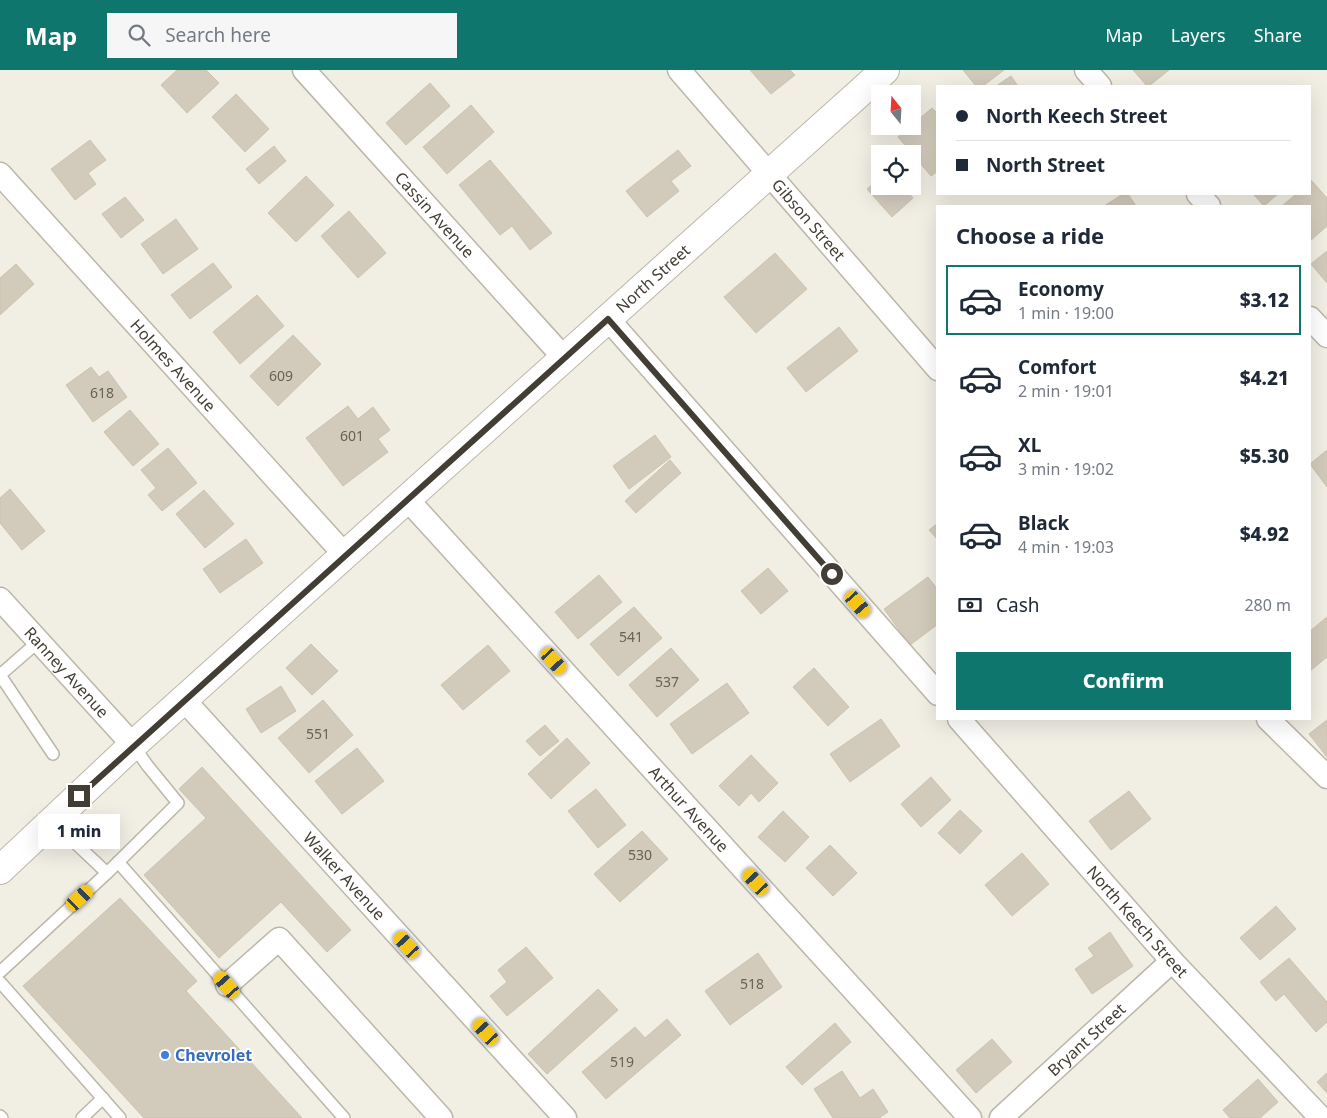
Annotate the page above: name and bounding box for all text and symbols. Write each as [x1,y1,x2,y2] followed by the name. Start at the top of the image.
[107,13,457,58] search box
[25,19,77,52] text: Map
[125,21,153,49] icon: search
[165,22,271,48] text: Search here
[1105,23,1143,47] text: Map
[1171,23,1226,47] text: Layers
[1254,23,1302,47] text: Share
[871,85,921,135] north arrow
[871,85,921,195] map controls
[986,103,1168,129] text: North Keech Street
[871,145,921,195] button: locate
[986,152,1105,178] text: North Street
[390,167,479,262] street label: Cassin Avenue
[767,174,850,265] street label: Gibson Street
[956,220,1104,250] text: Choose a ride
[611,239,695,318] street label: North Street
[1018,276,1104,302] text: Economy
[958,278,1003,323] icon: car
[1240,287,1289,313] text: $3.12
[1018,302,1114,324] text: 1 min · 19:00
[126,314,221,416] street label: Holmes Avenue
[1018,354,1097,380] text: Comfort
[958,356,1003,401] icon: car
[1240,365,1289,391] text: $4.21
[269,366,293,385] house number: 609
[1018,380,1114,402] text: 2 min · 19:01
[90,383,114,402] house number: 618
[340,426,364,445] house number: 601
[1018,432,1041,458] text: XL
[958,434,1003,479] icon: car
[1240,443,1289,469] text: $5.30
[1018,458,1114,480] text: 3 min · 19:02
[1018,510,1069,536] text: Black
[958,512,1003,557] icon: car
[1240,521,1289,547] text: $4.92
[1018,536,1114,558] text: 4 min · 19:03
[821,563,843,585] route start
[842,588,873,620] car
[956,591,984,619] icon: cash
[996,592,1040,618] text: Cash
[1244,594,1291,616] text: 280 m
[19,622,114,722] street label: Ranney Avenue
[619,627,643,646] house number: 541
[538,645,569,677] car
[956,652,1291,710] button: Confirm
[655,672,679,691] house number: 537
[306,724,330,743] house number: 551
[644,761,734,857] street label: Arthur Avenue
[68,785,90,807] route end
[38,814,120,848] callout: 1 min
[57,820,101,842] text: 1 min
[298,827,390,925] street label: Walker Avenue
[628,845,652,864] house number: 530
[1082,861,1193,983] street label: North Keech Street
[740,866,771,898] car
[63,882,96,914] car
[391,929,422,961] car
[211,969,242,1001] car
[740,974,764,993] house number: 518
[1043,998,1130,1081] street label: Bryant Street
[470,1016,501,1048] car
[175,1044,252,1066] place label: Chevrolet
[159,1049,171,1061] marker: Chevrolet
[610,1052,634,1071] house number: 519

